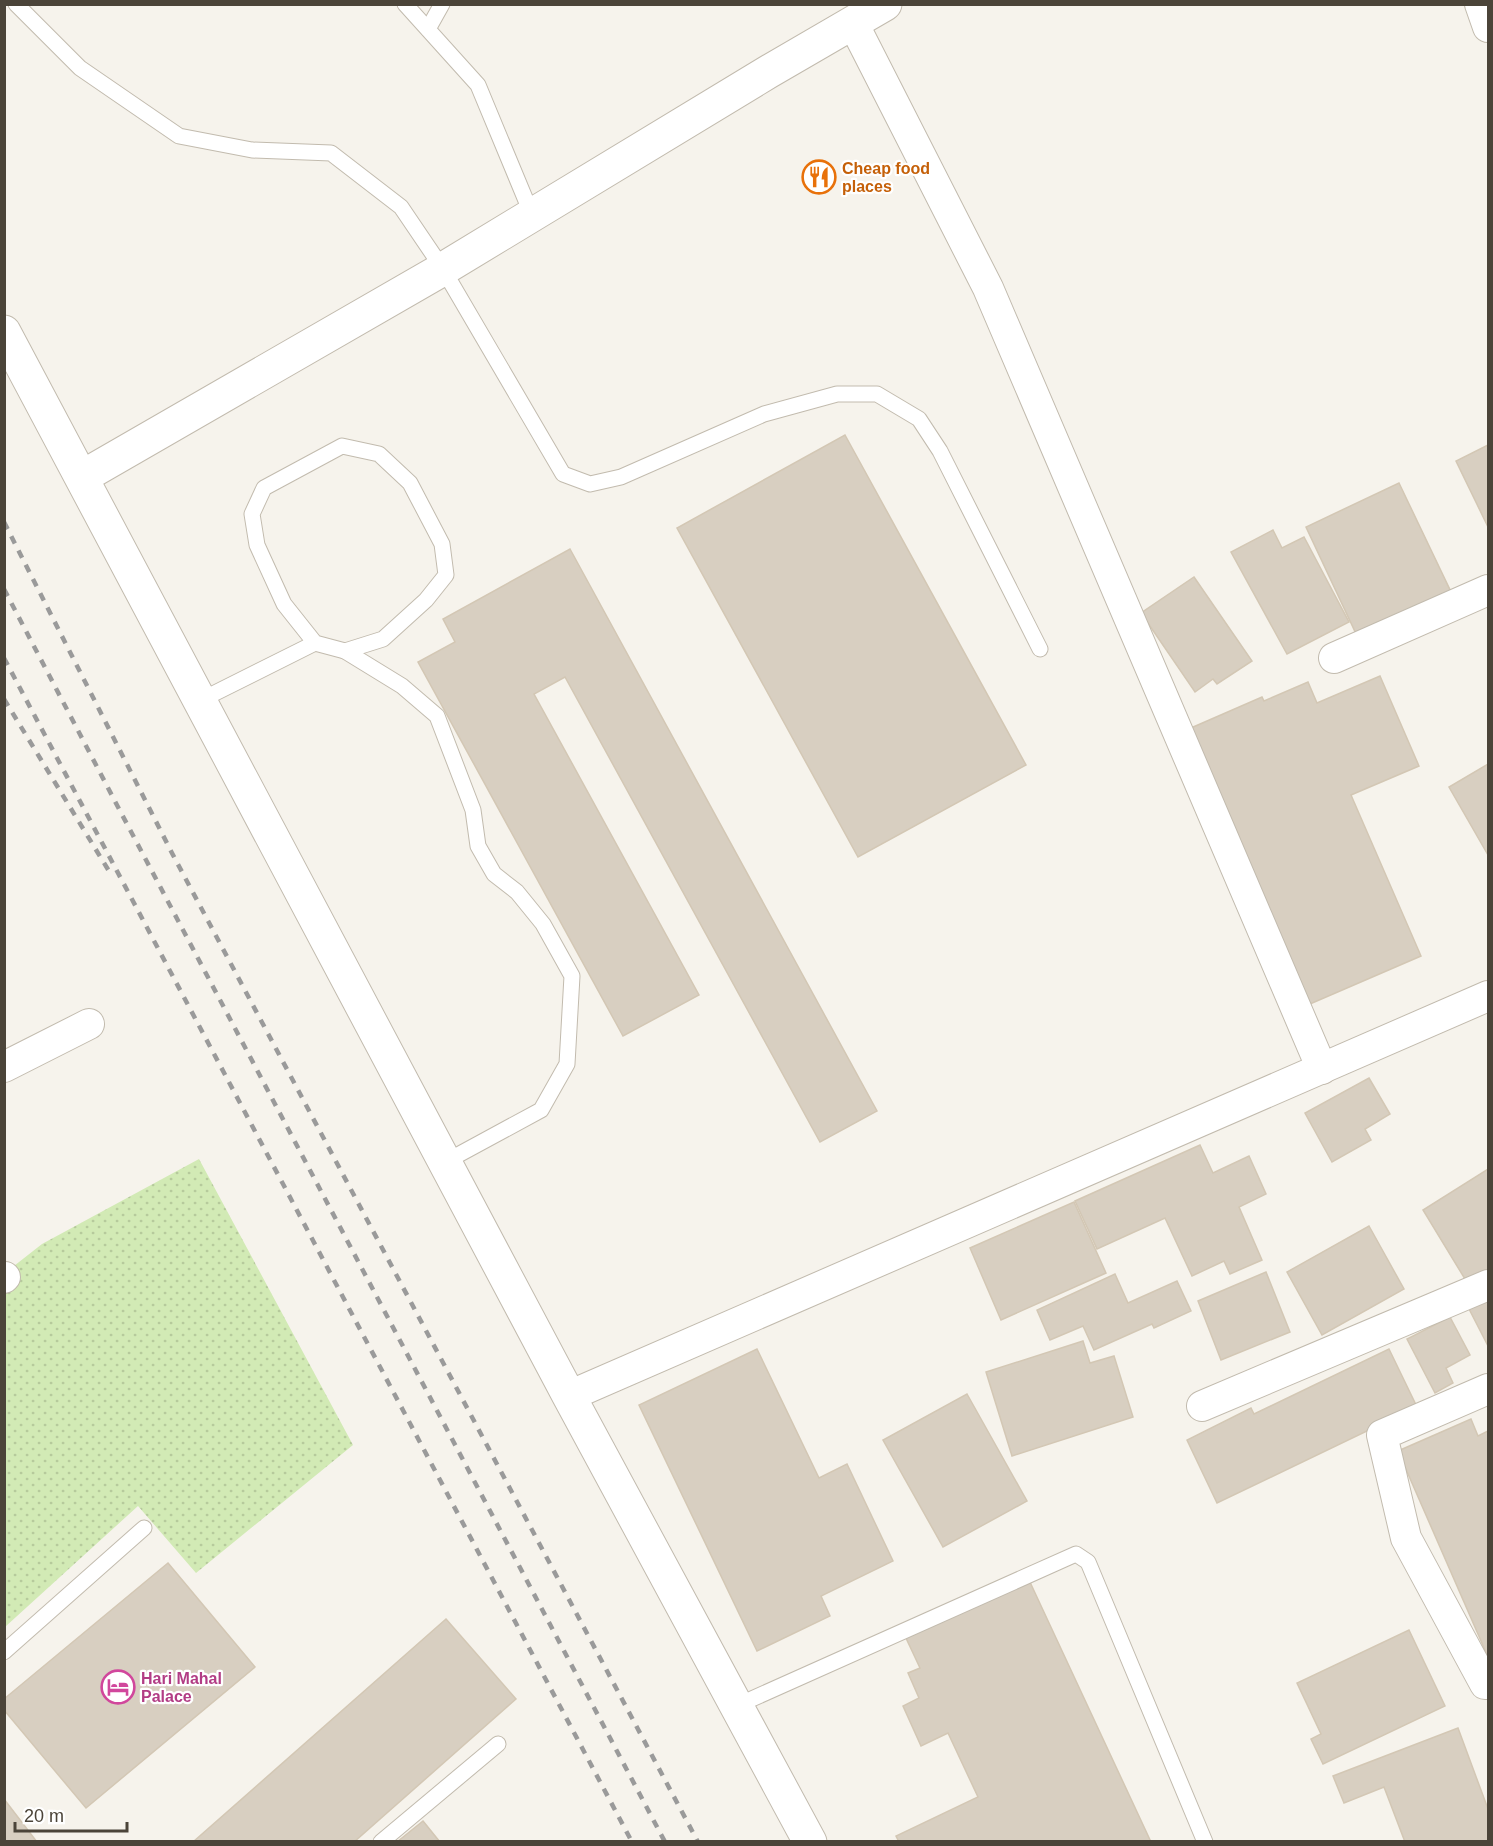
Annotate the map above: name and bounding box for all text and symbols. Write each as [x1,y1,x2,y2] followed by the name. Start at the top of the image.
[801,159,837,195] restaurant icon: Cheap food places
[842,160,930,195] place label: Cheap food places
[100,1669,136,1705] hotel icon: Hari Mahal Palace
[141,1670,222,1705] place label: Hari Mahal Palace
[15,1795,128,1833] scale bar
[24,1806,64,1826] text: 20 m

